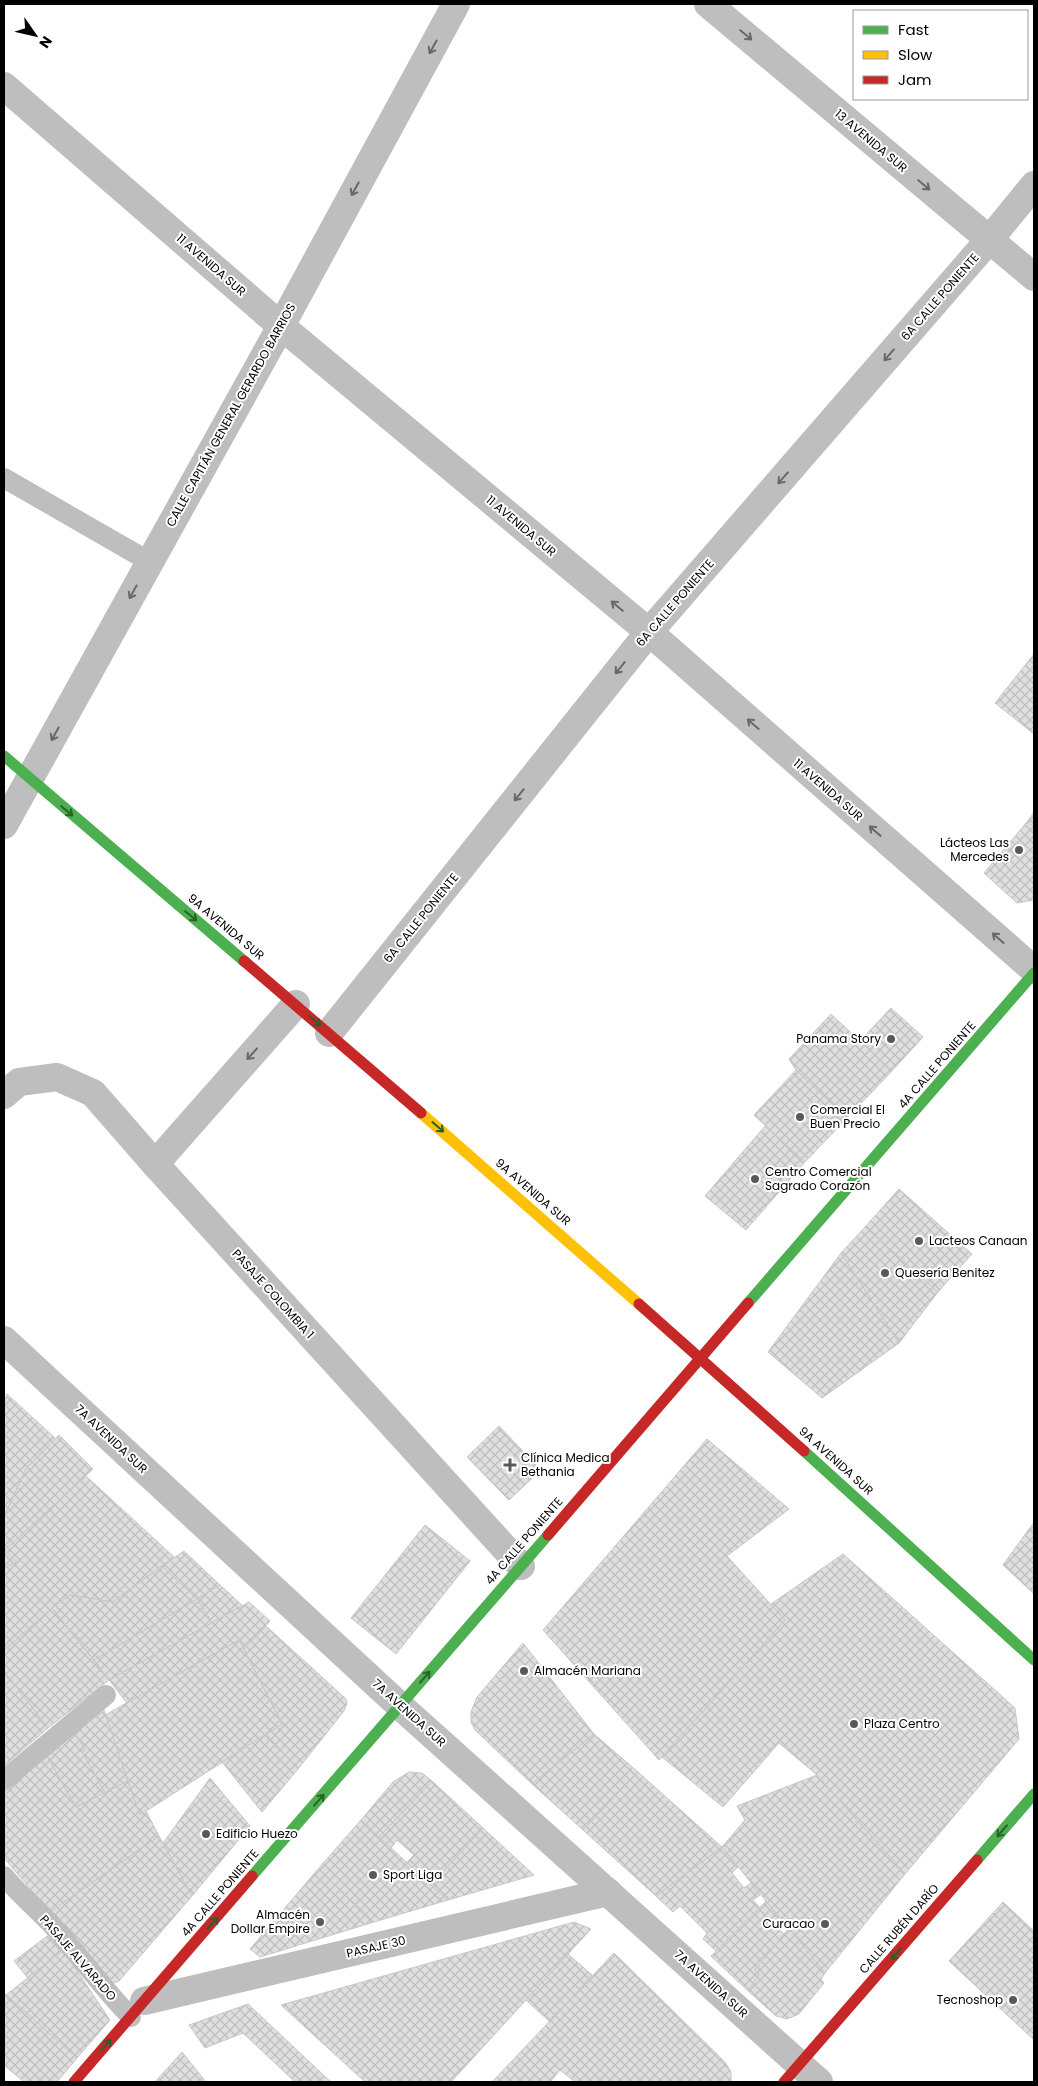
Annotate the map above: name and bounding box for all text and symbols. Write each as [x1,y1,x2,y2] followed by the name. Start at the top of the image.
[10,10,60,60] north arrow
[853,10,1028,100] legend
[898,19,929,40] text: Fast
[739,29,752,41] one-way arrow
[35,32,57,52] text: N
[428,39,438,54] one-way arrow
[898,44,933,65] text: Slow
[898,69,932,90] text: Jam
[831,105,911,176] street label: 13 AVENIDA SUR
[917,179,930,190] one-way arrow
[350,182,360,196] one-way arrow
[173,230,250,300] street label: 11 AVENIDA SUR
[897,249,982,344] street label: 6A CALLE PONIENTE
[162,300,299,530] street label: CALLE CAPITÁN GENERAL GERARDO BARRIOS
[884,348,895,361] one-way arrow
[777,471,789,484] one-way arrow
[483,491,560,560] street label: 11 AVENIDA SUR
[632,555,717,650] street label: 6A CALLE PONIENTE
[128,584,138,599] one-way arrow
[611,600,624,611] one-way arrow
[615,661,626,674] one-way arrow
[747,718,760,729] one-way arrow
[49,727,59,741] one-way arrow
[790,755,867,825] street label: 11 AVENIDA SUR
[514,788,525,801] one-way arrow
[60,805,73,816] one-way arrow
[869,825,882,837] one-way arrow
[940,834,1009,865] place label: Lácteos Las Mercedes
[1013,844,1025,856] marker: Lácteos Las Mercedes
[379,869,462,966] street label: 6A CALLE PONIENTE
[185,890,268,964] street label: 9A AVENIDA SUR
[184,910,197,921] one-way arrow
[991,932,1004,944] one-way arrow
[308,1015,321,1026] one-way arrow
[894,1017,979,1112] street label: 4A CALLE PONIENTE
[796,1030,881,1047] place label: Panama Story
[885,1033,897,1045] marker: Panama Story
[247,1048,258,1061] one-way arrow
[810,1101,885,1132] place label: Comercial El Buen Precio
[794,1111,806,1123] marker: Comercial El Buen Precio
[431,1122,444,1133] one-way arrow
[492,1154,575,1229] street label: 9A AVENIDA SUR
[765,1163,872,1194] place label: Centro Comercial Sagrado Corazón
[749,1173,761,1185] marker: Centro Comercial Sagrado Corazón
[929,1232,1028,1249] place label: Lacteos Canaan
[913,1235,925,1247] marker: Lacteos Canaan
[229,1245,318,1342] street label: PASAJE COLOMBIA 1
[895,1264,995,1281] place label: Quesería Benitez
[879,1267,891,1279] marker: Quesería Benitez
[71,1400,151,1477] street label: 7A AVENIDA SUR
[795,1423,877,1499] street label: 9A AVENIDA SUR
[521,1449,610,1480] place label: Clínica Medica Bethania
[503,1458,517,1472] marker: Clínica Medica Bethania
[481,1493,566,1588] street label: 4A CALLE PONIENTE
[534,1662,641,1679] place label: Almacén Mariana
[518,1665,530,1677] marker: Almacén Mariana
[420,1670,431,1683] one-way arrow
[369,1675,450,1750] street label: 7A AVENIDA SUR
[864,1715,940,1732] place label: Plaza Centro
[848,1718,860,1730] marker: Plaza Centro
[313,1793,325,1806] one-way arrow
[997,1824,1008,1837] one-way arrow
[216,1825,298,1842] place label: Edificio Huezo
[200,1828,212,1840] marker: Edificio Huezo
[177,1845,262,1940] street label: 4A CALLE PONIENTE
[383,1866,442,1883] place label: Sport Liga
[367,1869,379,1881] marker: Sport Liga
[855,1880,942,1977] street label: CALLE RUBÉN DARÍO
[231,1906,310,1937] place label: Almacén Dollar Empire
[36,1911,120,2004] street label: PASAJE ALVARADO
[762,1915,815,1932] place label: Curacao
[207,1916,218,1929] one-way arrow
[314,1916,326,1928] marker: Almacén Dollar Empire
[819,1918,831,1930] marker: Curacao
[345,1931,407,1962] street label: PASAJE 30
[671,1946,752,2021] street label: 7A AVENIDA SUR
[890,1947,901,1960] one-way arrow
[937,1991,1003,2008] place label: Tecnoshop
[1007,1994,1019,2006] marker: Tecnoshop
[101,2039,112,2052] one-way arrow

